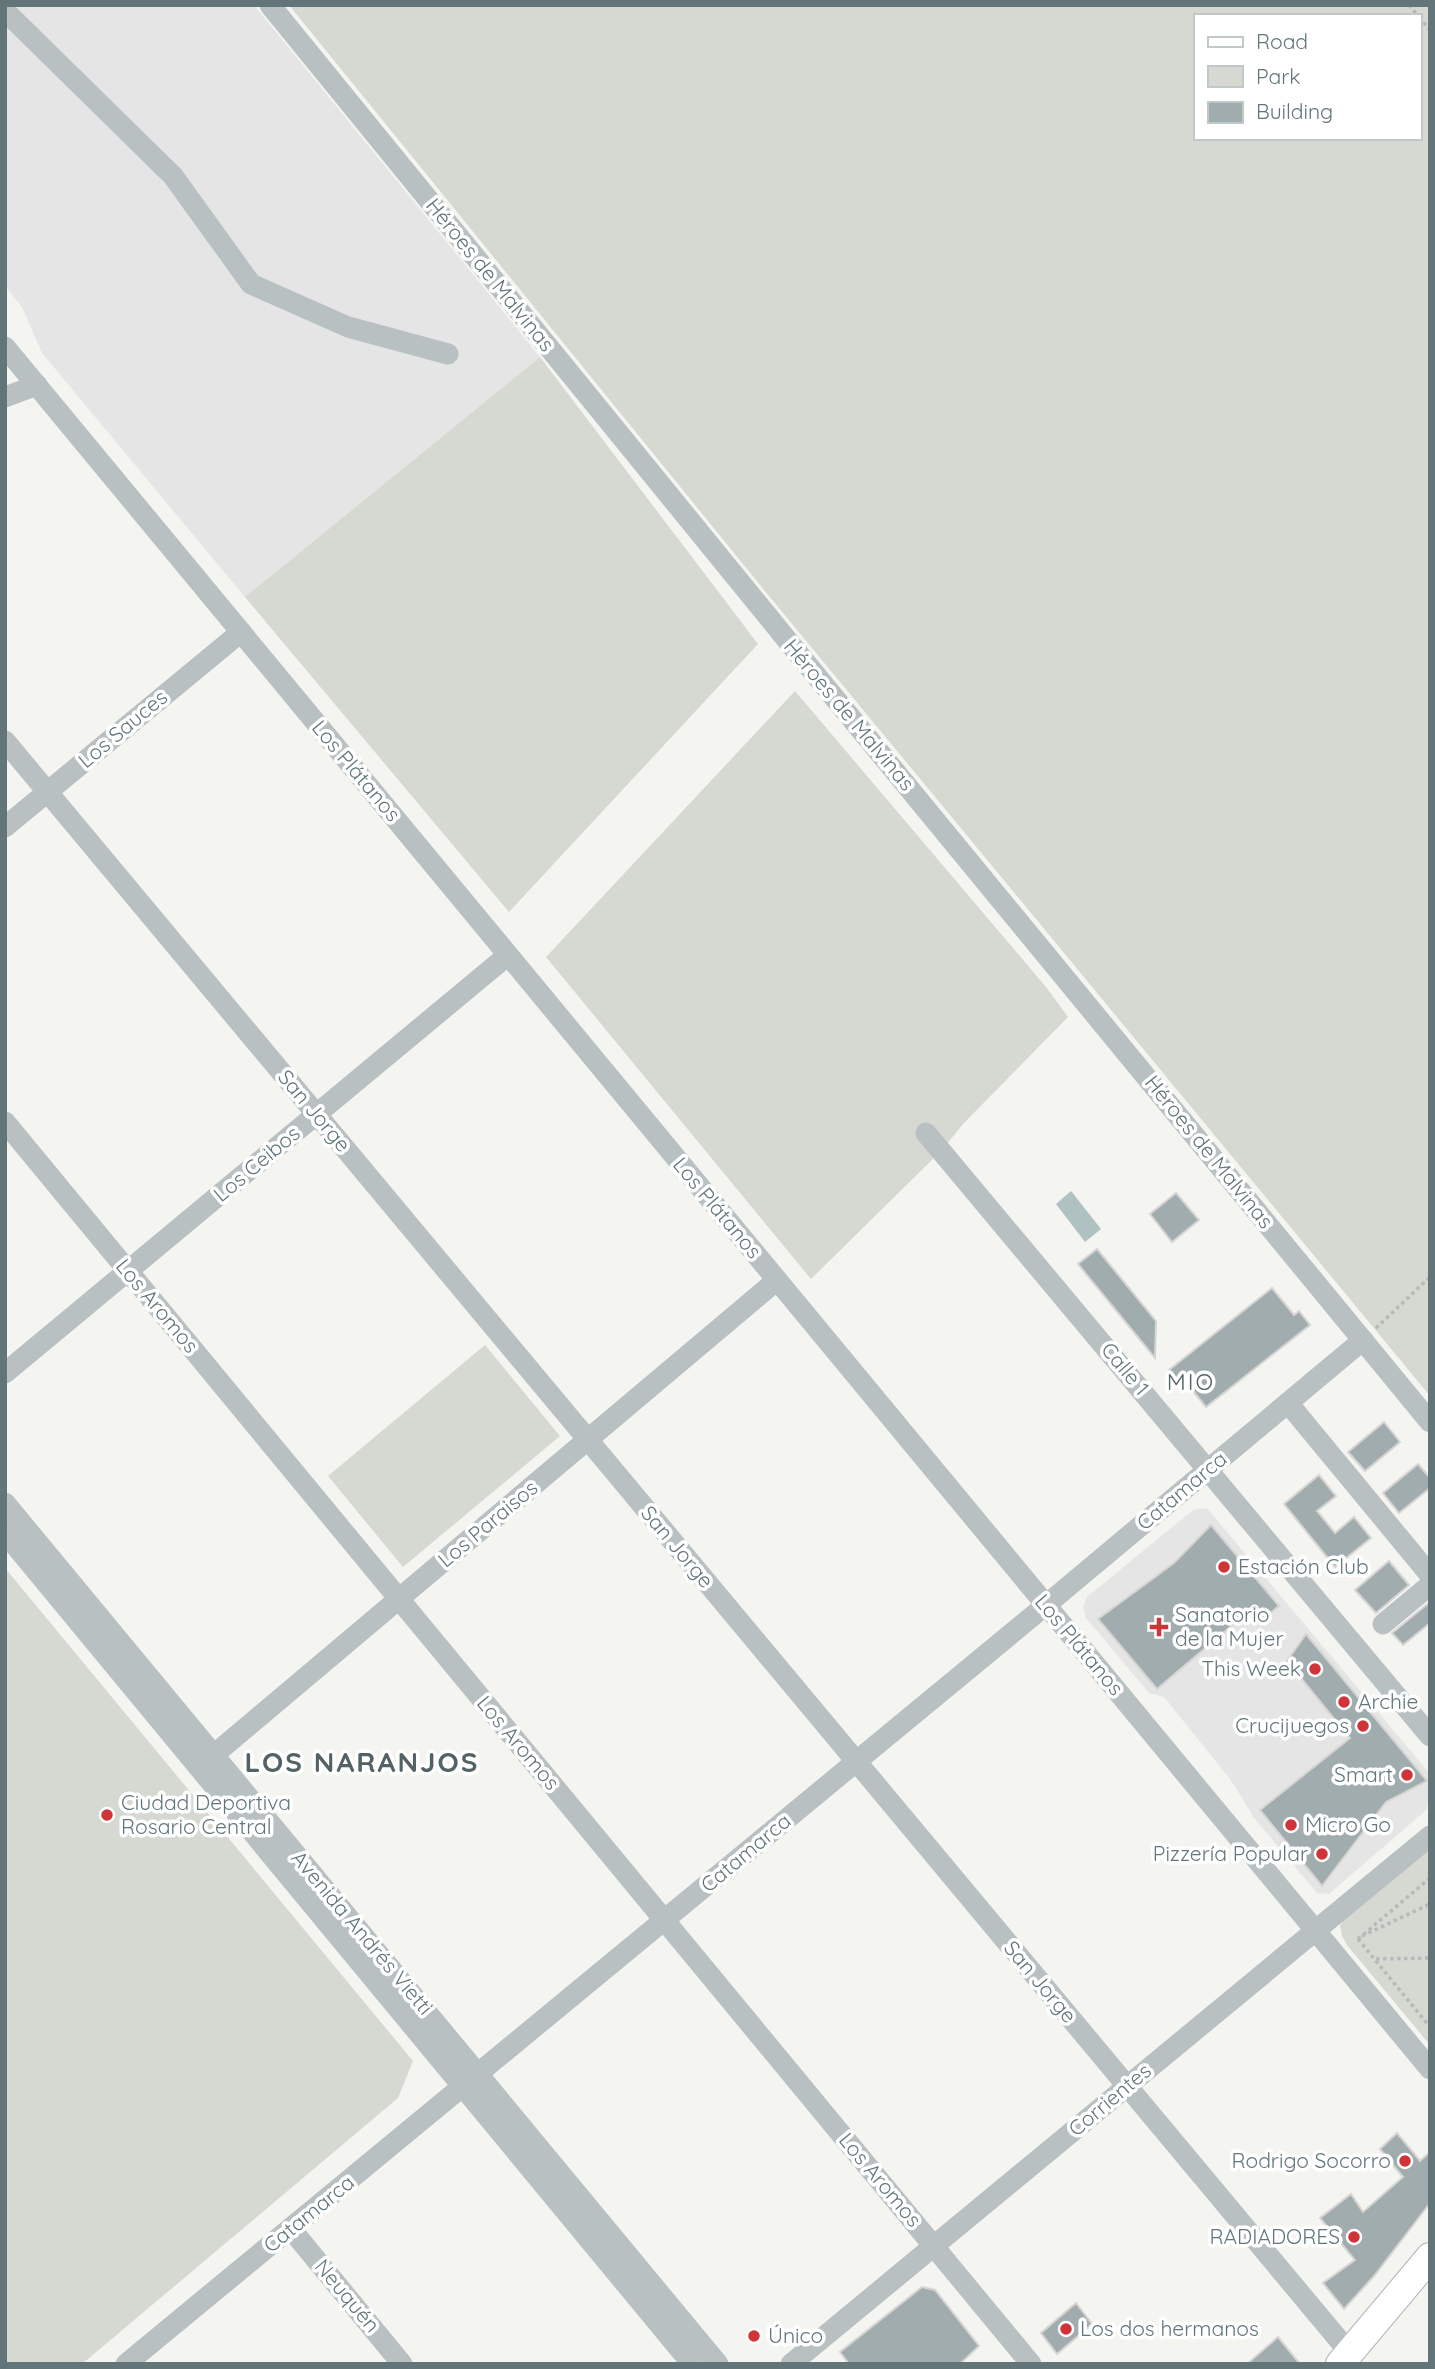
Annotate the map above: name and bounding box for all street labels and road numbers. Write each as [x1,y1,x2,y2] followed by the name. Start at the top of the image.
[421,192,561,356] street label: Héroes de Malvinas
[779,633,921,795] street label: Héroes de Malvinas
[73,683,172,773] street label: Los Sauces
[307,714,407,826] street label: Los Plátanos
[273,1064,357,1157] street label: San Jorge
[1140,1069,1280,1233] street label: Héroes de Malvinas
[208,1120,305,1207] street label: Los Ceibos
[668,1151,768,1263] street label: Los Plátanos
[111,1253,205,1358] street label: Los Aromos
[1096,1337,1155,1400] street label: Calle 1
[1131,1445,1232,1535] street label: Catamarca
[432,1474,542,1572] street label: Los Paraisos
[636,1500,720,1593] street label: San Jorge
[1030,1588,1130,1700] street label: Los Plátanos
[472,1690,566,1795] street label: Los Aromos
[695,1807,796,1897] street label: Catamarca
[287,1845,439,2020] street label: Avenida Andrés Vietti
[999,1935,1083,2028] street label: San Jorge
[1063,2057,1156,2141] street label: Corrientes
[834,2127,928,2232] street label: Los Aromos
[258,2169,359,2258] street label: Catamarca
[310,2253,386,2337] street label: Neuquén

